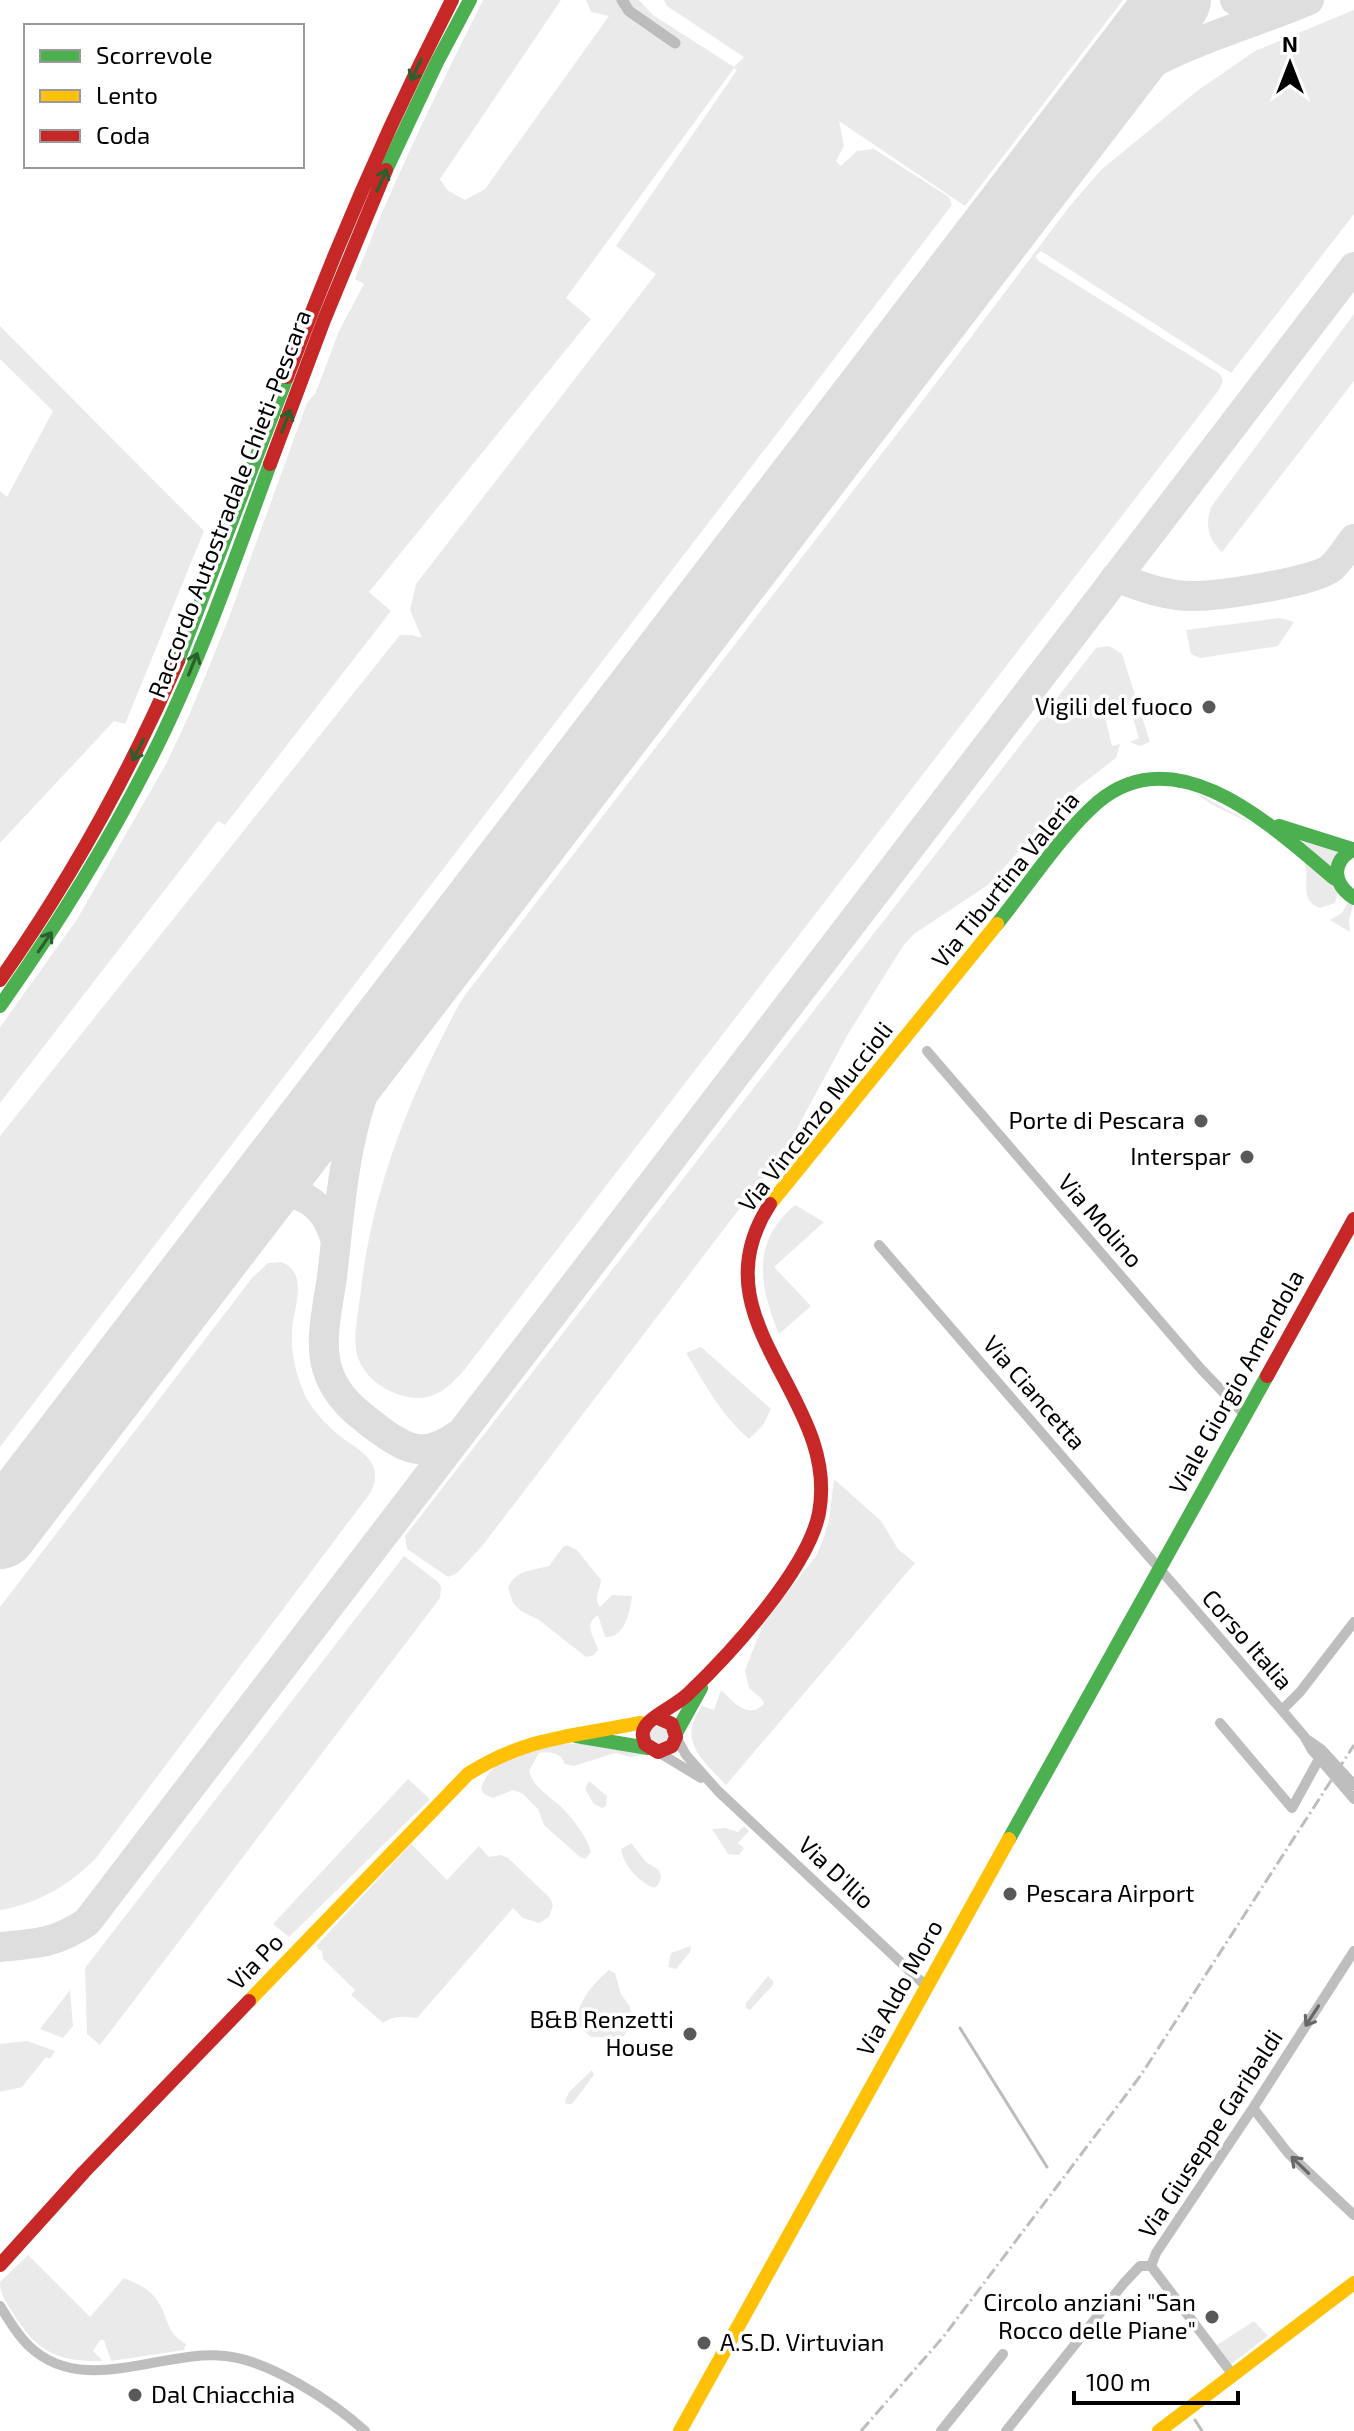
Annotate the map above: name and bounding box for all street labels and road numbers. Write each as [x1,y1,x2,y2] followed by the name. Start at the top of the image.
[141,305,316,702] street label: Raccordo Autostradale Chieti-Pescara
[925,785,1085,973] street label: Via Tiburtina Valeria
[732,1015,898,1217] street label: Via Vincenzo Muccioli
[1053,1167,1150,1273] street label: Via Molino
[1162,1264,1309,1498] street label: Viale Giorgio Amendola
[978,1329,1093,1455] street label: Via Ciancetta
[1197,1583,1299,1695] street label: Corso Italia
[793,1830,881,1914] street label: Via D'Ilio
[849,1914,948,2060] street label: Via Aldo Moro
[221,1927,289,1995] street label: Via Po
[1132,2024,1288,2243] street label: Via Giuseppe Garibaldi

